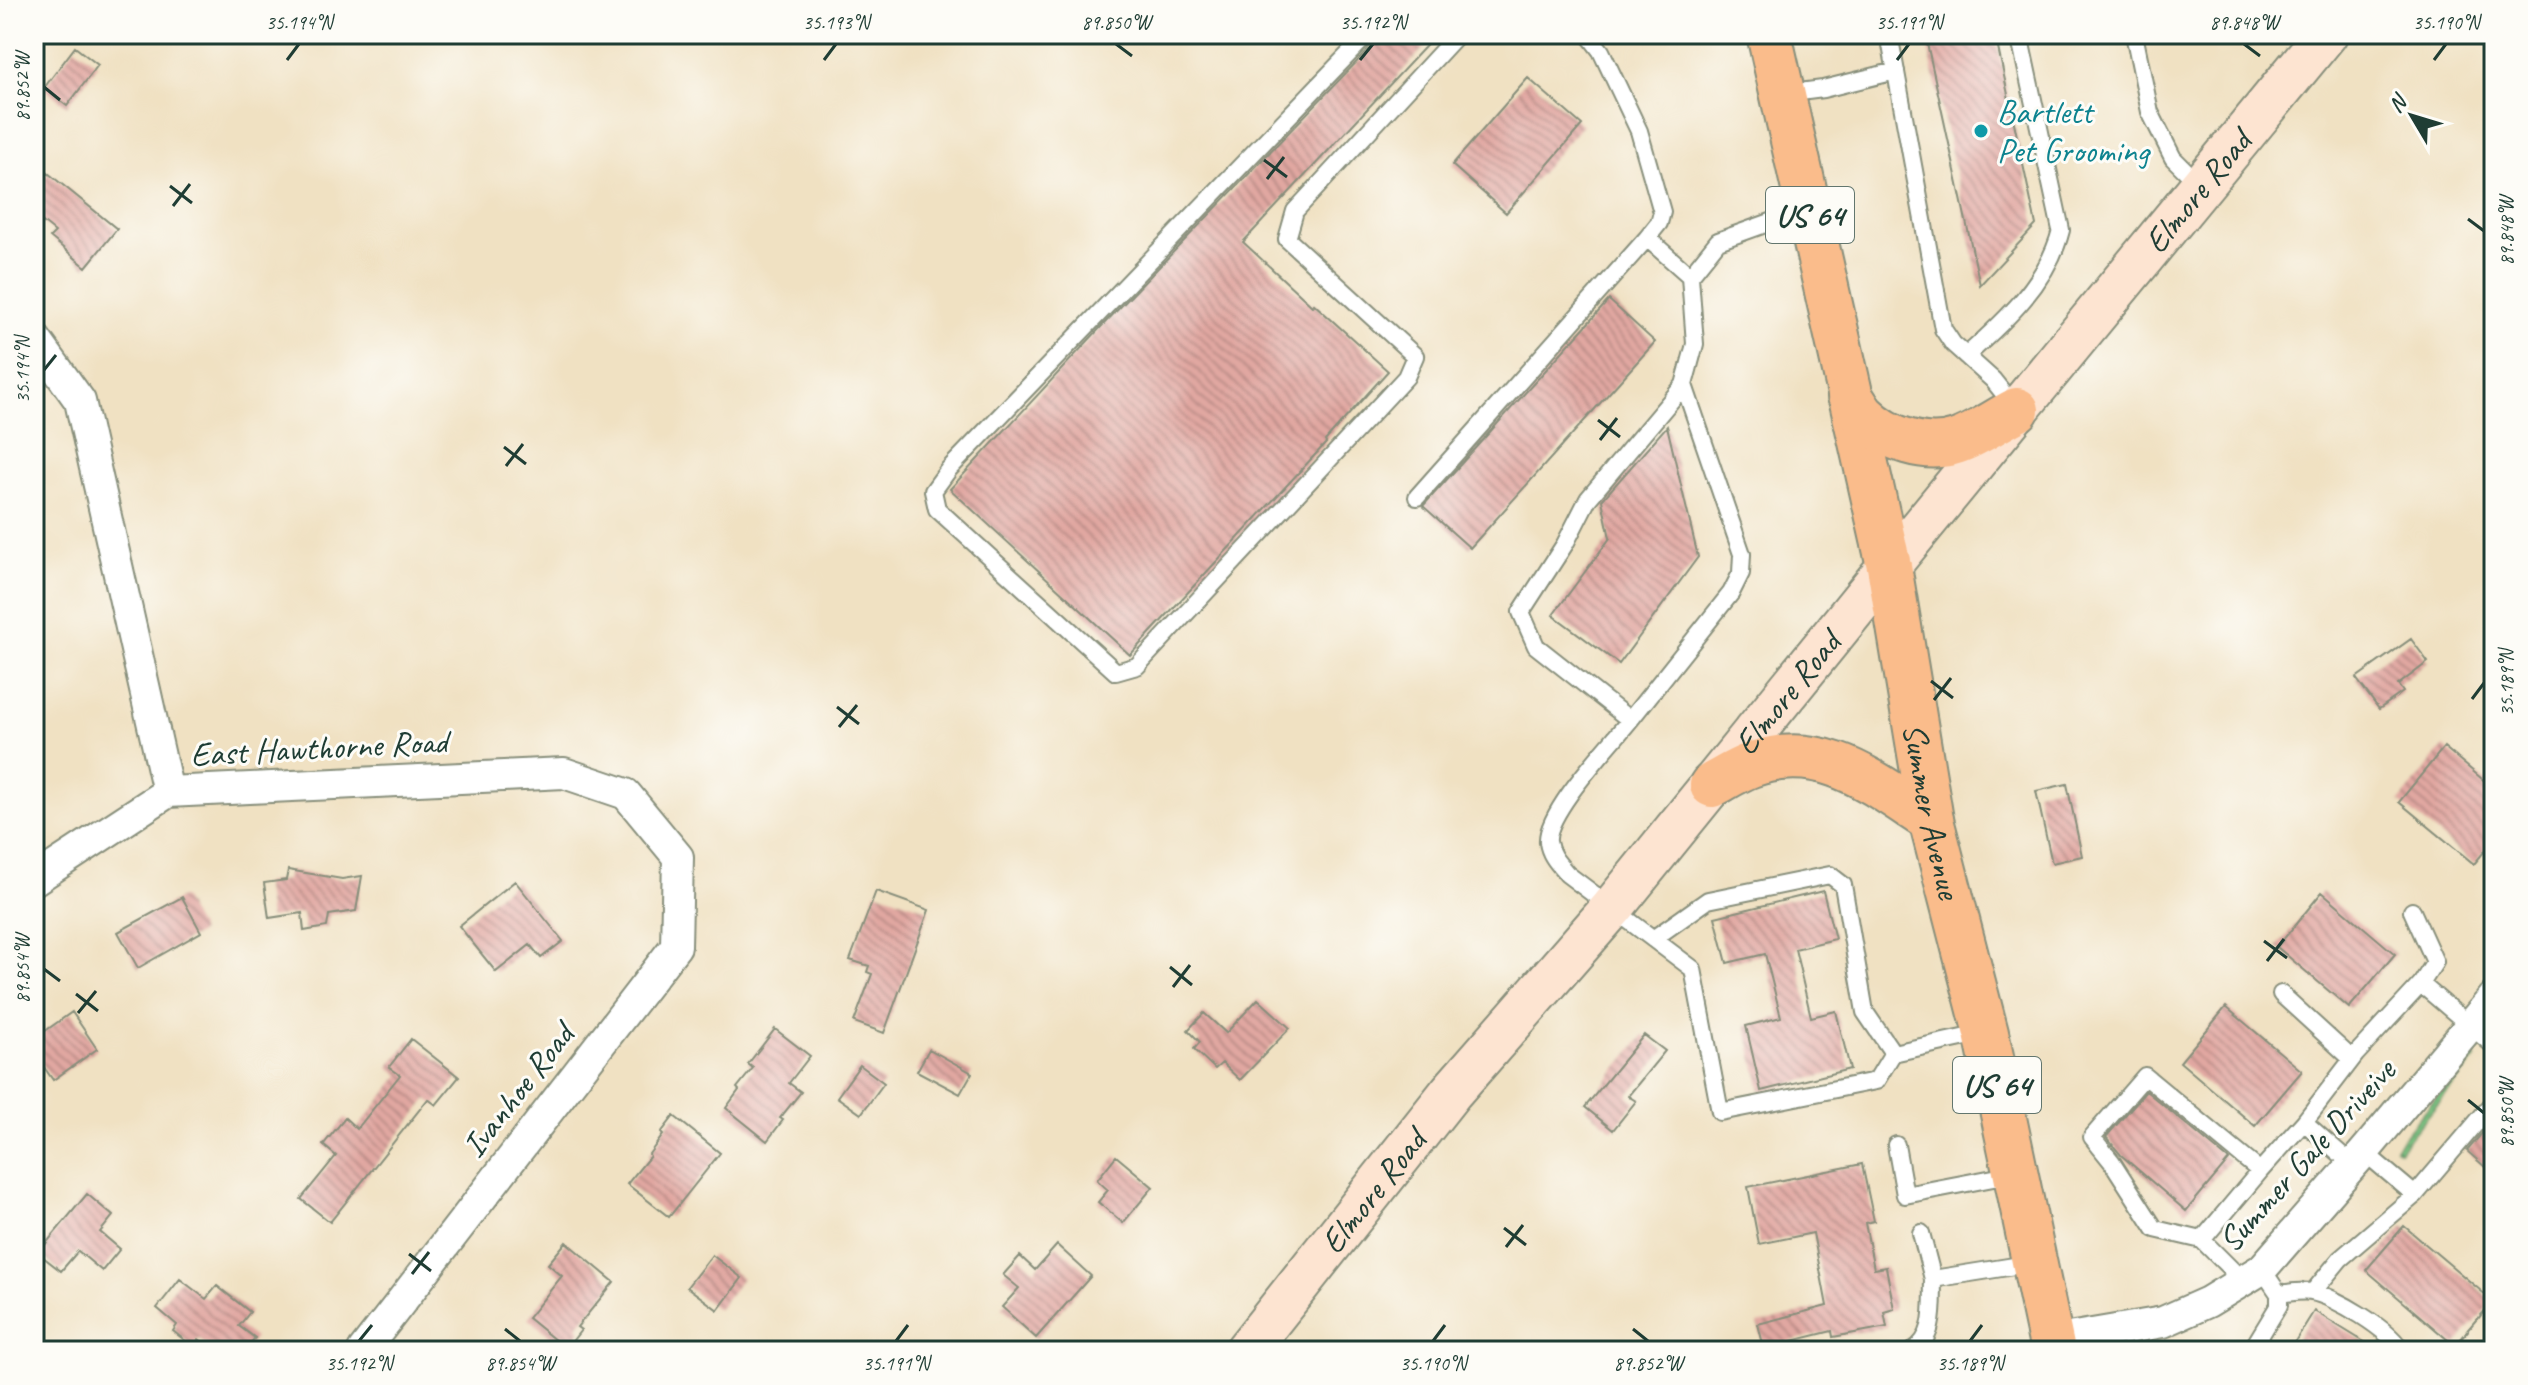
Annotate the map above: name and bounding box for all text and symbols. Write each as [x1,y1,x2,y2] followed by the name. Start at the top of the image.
[266,10,335,35] text: 35.194°N
[803,10,872,35] text: 35.193°N
[1081,10,1154,35] text: 89.850°W
[1340,10,1409,35] text: 35.192°N
[1876,10,1945,35] text: 35.191°N
[2209,10,2282,35] text: 89.848°W
[2413,10,2482,35] text: 35.190°N
[10,49,35,122] text: 89.852°W
[2372,76,2452,156] north arrow
[2382,88,2414,118] text: N
[1997,90,2152,172] place label: Bartlett Pet Grooming
[2134,118,2263,262] street label: Elmore Road
[1972,122,1990,140] marker: Bartlett Pet Grooming
[1766,187,1854,243] road number: US 64
[2494,193,2519,266] text: 89.848°W
[10,334,35,403] text: 35.194°N
[1724,619,1853,763] street label: Elmore Road
[2494,647,2519,716] text: 35.189°N
[190,719,454,776] street label: East Hawthorne Road
[1893,720,1972,905] street label: Summer Avenue
[10,931,35,1004] text: 89.854°W
[452,1011,586,1166] street label: Ivanhoe Road
[2208,1049,2406,1261] street label: Summer Gale Driveive
[1953,1057,2041,1113] road number: US 64
[2494,1075,2519,1148] text: 89.850°W
[1311,1117,1438,1262] street label: Elmore Road
[326,1351,395,1376] text: 35.192°N
[485,1351,558,1376] text: 89.854°W
[863,1351,932,1376] text: 35.191°N
[1400,1351,1469,1376] text: 35.190°N
[1613,1351,1686,1376] text: 89.852°W
[1937,1351,2006,1376] text: 35.189°N

